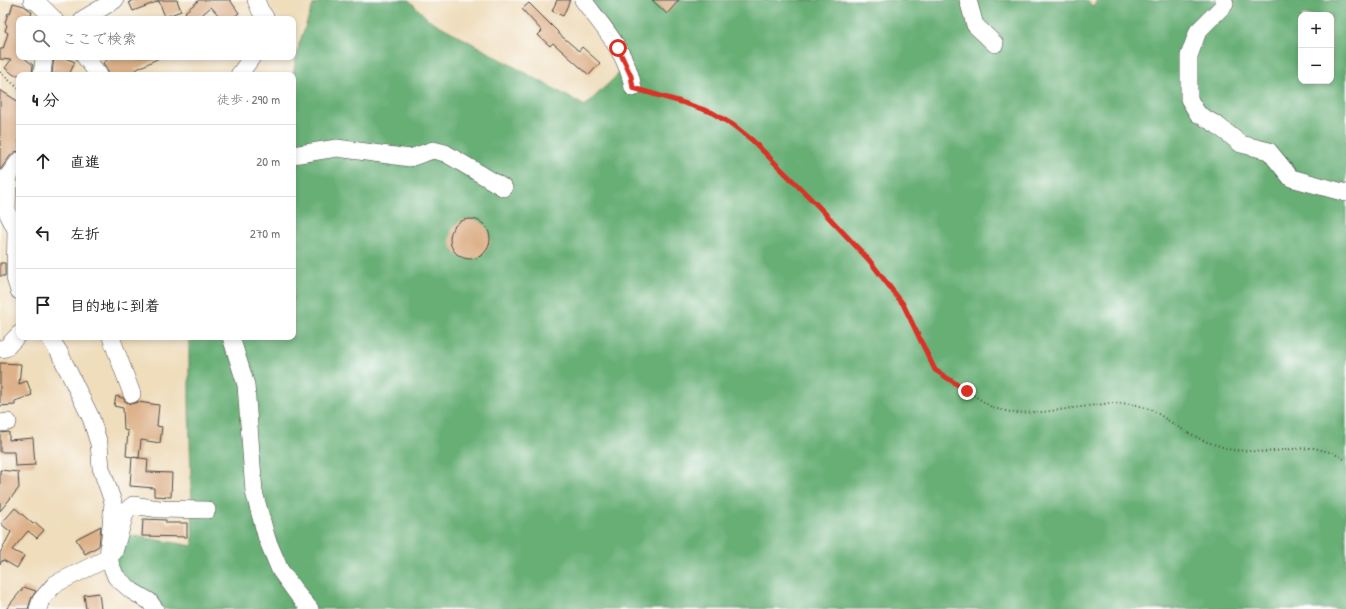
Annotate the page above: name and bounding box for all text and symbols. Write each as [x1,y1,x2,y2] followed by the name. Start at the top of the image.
[1298,12,1334,84] map controls
[1298,12,1334,48] button: +
[16,16,296,60] search box
[30,27,52,49] icon: search
[62,28,137,49] text: ここで検索
[609,39,627,57] route start
[1298,48,1334,84] button: −
[32,88,59,111] text: 4 分
[217,90,280,108] text: 徒歩 · 290 m
[32,150,54,172] icon: ahead
[70,151,100,172] text: 直進
[256,152,280,170] text: 20 m
[32,222,54,244] icon: left
[70,223,100,244] text: 左折
[250,224,280,242] text: 270 m
[32,294,54,316] icon: arrive
[70,295,160,316] text: 目的地に到着
[958,382,976,400] route end

